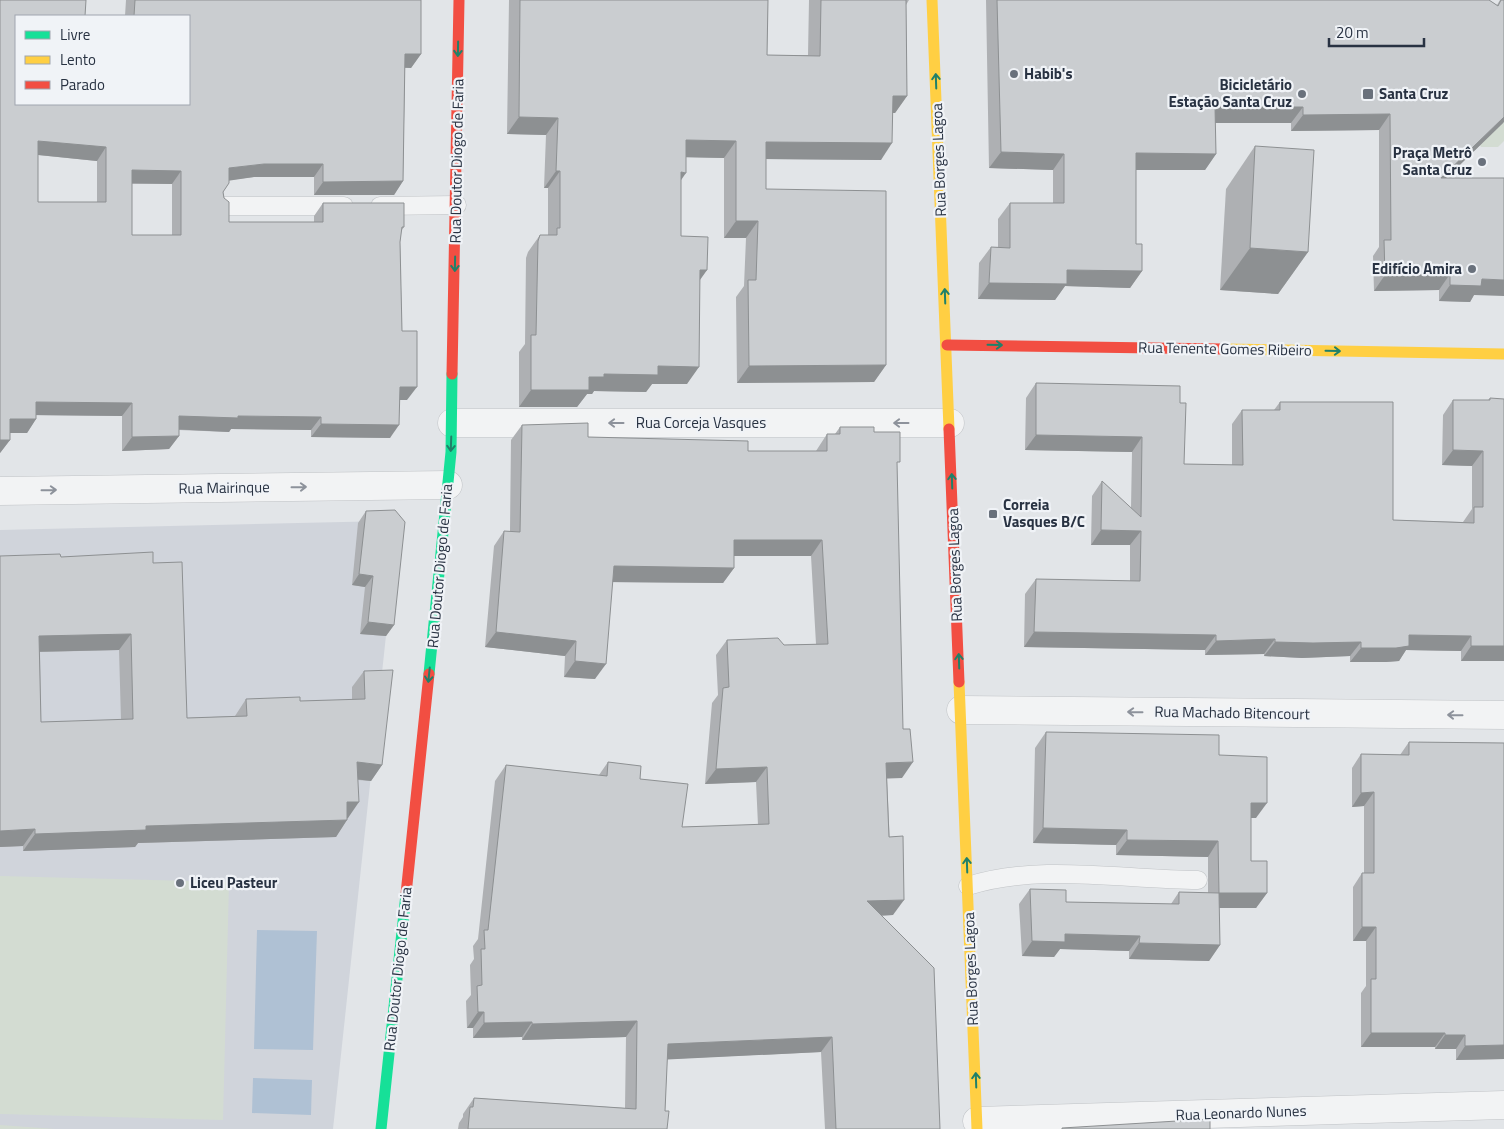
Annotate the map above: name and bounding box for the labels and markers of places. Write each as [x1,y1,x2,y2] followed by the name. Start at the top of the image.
[1024,62,1073,85] place label: Habib's
[1008,68,1020,80] marker: Habib's
[1168,73,1292,113] place label: Bicicletário Estação Santa Cruz
[1379,82,1449,105] place label: Santa Cruz
[1361,87,1375,101] marker: Santa Cruz
[1296,88,1308,100] marker: Bicicletário Estação Santa Cruz
[1393,141,1472,181] place label: Praça Metrô Santa Cruz
[1476,156,1488,168] marker: Praça Metrô Santa Cruz
[1372,257,1462,280] place label: Edifício Amira
[1466,263,1478,275] marker: Edifício Amira
[1003,493,1085,533] place label: Correia Vasques B/C
[987,508,999,520] marker: Correia Vasques B/C
[190,871,278,894] place label: Liceu Pasteur
[174,877,186,889] marker: Liceu Pasteur

